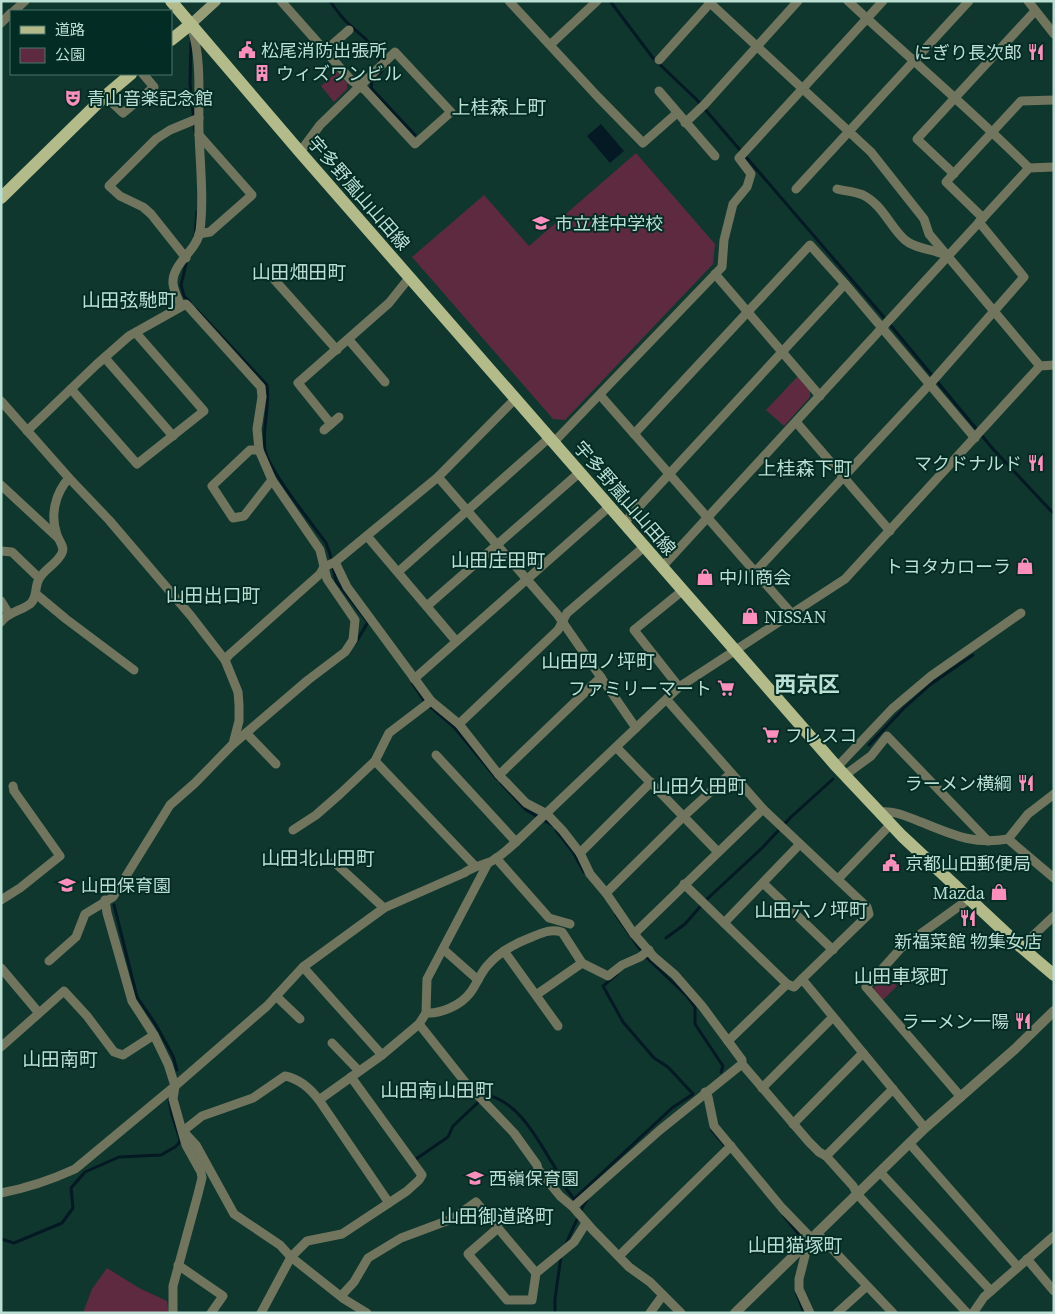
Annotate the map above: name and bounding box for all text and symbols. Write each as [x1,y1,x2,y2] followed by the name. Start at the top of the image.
[10,10,172,75] legend
[55,19,85,40] text: 道路
[261,38,387,63] place label: 松尾消防出張所
[237,40,257,60] public building icon: 松尾消防出張所
[914,40,1022,65] place label: にぎり長次郎
[1026,42,1046,62] restaurant icon: にぎり長次郎
[55,44,85,65] text: 公園
[276,61,402,86] place label: ウィズワンビル
[252,63,272,83] building icon: ウィズワンビル
[87,86,213,111] place label: 青山音楽記念館
[63,88,83,108] theatre icon: 青山音楽記念館
[451,94,547,120] district label: 上桂森上町
[302,130,416,256] street label: 宇多野嵐山山田線
[555,211,663,236] place label: 市立桂中学校
[531,213,551,233] school or university icon: 市立桂中学校
[251,259,347,285] district label: 山田畑田町
[81,287,177,313] district label: 山田弦馳町
[568,435,682,561] street label: 宇多野嵐山山田線
[914,451,1022,476] place label: マクドナルド
[1026,453,1046,473] restaurant icon: マクドナルド
[757,455,853,481] district label: 上桂森下町
[450,547,546,573] district label: 山田庄田町
[885,554,1011,579] place label: トヨタカローラ
[1015,556,1035,576] shop icon: トヨタカローラ
[719,565,791,590] place label: 中川商会
[695,567,715,587] shop icon: 中川商会
[165,582,261,608] district label: 山田出口町
[764,604,827,629] place label: NISSAN
[740,606,760,626] shop icon: NISSAN
[541,648,655,674] district label: 山田四ノ坪町
[774,669,840,699] district label: 西京区
[568,676,712,701] place label: ファミリーマート
[716,678,736,698] supermarket icon: ファミリーマート
[785,723,857,748] place label: フレスコ
[761,725,781,745] supermarket icon: フレスコ
[905,771,1012,796] place label: ラーメン横綱
[651,773,747,799] district label: 山田久田町
[1016,773,1036,793] restaurant icon: ラーメン横綱
[261,845,375,871] district label: 山田北山田町
[905,851,1031,876] place label: 京都山田郵便局
[881,853,901,873] public building icon: 京都山田郵便局
[81,873,171,898] place label: 山田保育園
[57,875,77,895] school or university icon: 山田保育園
[933,880,986,905] place label: Mazda
[989,882,1009,902] shop icon: Mazda
[754,897,868,923] district label: 山田六ノ坪町
[958,908,978,928] restaurant icon: 新福菜館 物集女店
[894,929,1042,954] place label: 新福菜館 物集女店
[853,963,949,989] district label: 山田車塚町
[902,1009,1009,1034] place label: ラーメン一陽
[1013,1011,1033,1031] restaurant icon: ラーメン一陽
[22,1046,98,1072] district label: 山田南町
[380,1077,494,1103] district label: 山田南山田町
[489,1166,579,1191] place label: 西嶺保育園
[465,1168,485,1188] school or university icon: 西嶺保育園
[440,1203,554,1229] district label: 山田御道路町
[747,1232,843,1258] district label: 山田猫塚町

